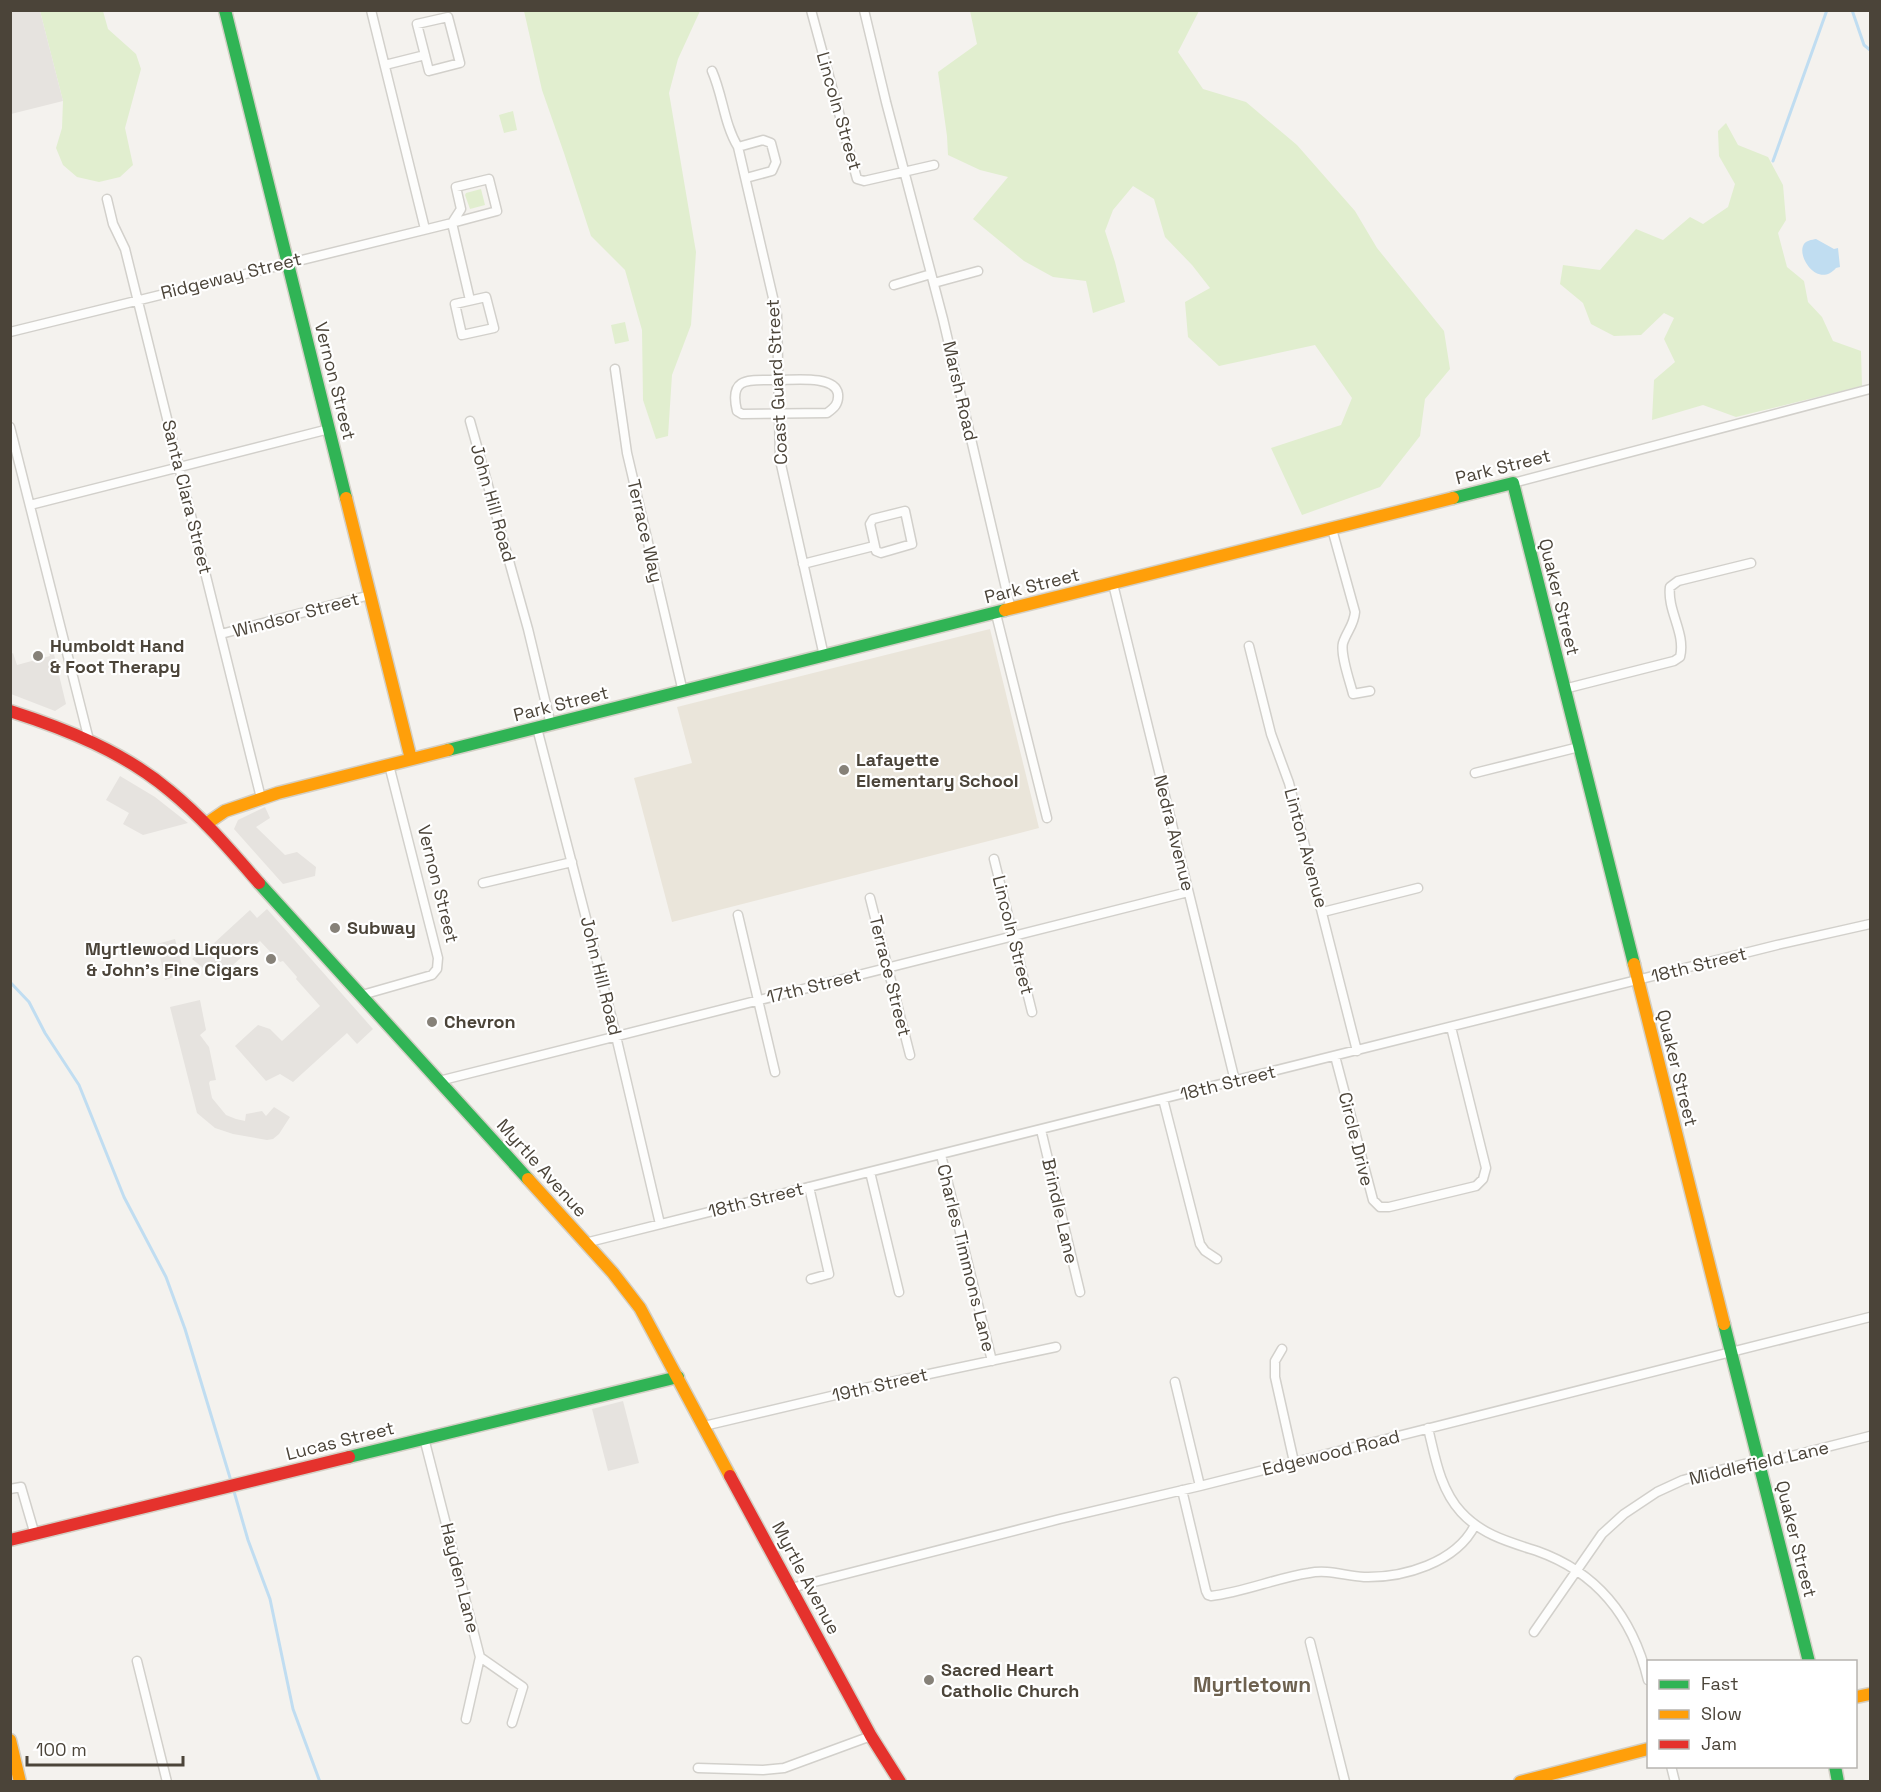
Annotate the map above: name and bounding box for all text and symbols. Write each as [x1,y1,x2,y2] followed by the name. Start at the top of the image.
[812,49,867,173] street label: Lincoln Street
[158,247,304,304] street label: Ridgeway Street
[761,298,792,466] street label: Coast Guard Street
[310,320,361,442] street label: Vernon Street
[938,339,983,443] street label: Marsh Road
[157,417,218,576] street label: Santa Clara Street
[466,441,521,565] street label: John Hill Road
[1453,444,1553,489] street label: Park Street
[622,477,669,585] street label: Terrace Way
[1534,536,1585,658] street label: Quaker Street
[982,563,1082,608] street label: Park Street
[230,587,362,642] street label: Windsor Street
[50,634,185,678] place label: Humboldt Hand & Foot Therapy
[31,649,45,663] marker: Humboldt Hand & Foot Therapy
[511,681,611,726] street label: Park Street
[856,748,1019,792] place label: Lafayette Elementary School
[837,763,851,777] marker: Lafayette Elementary School
[1149,772,1200,893] street label: Nedra Avenue
[1279,785,1334,910] street label: Linton Avenue
[413,823,464,945] street label: Vernon Street
[988,873,1039,997] street label: Lincoln Street
[864,913,917,1039] street label: Terrace Street
[576,914,627,1038] street label: John Hill Road
[347,916,416,939] place label: Subway
[328,921,342,935] marker: Subway
[85,937,259,981] place label: Myrtlewood Liquors & John’s Fine Cigars
[1649,942,1749,987] street label: 18th Street
[264,952,278,966] marker: Myrtlewood Liquors & John’s Fine Cigars
[764,963,864,1008] street label: 17th Street
[1652,1007,1703,1129] street label: Quaker Street
[444,1010,516,1033] place label: Chevron
[425,1015,439,1029] marker: Chevron
[1178,1060,1278,1105] street label: 18th Street
[1334,1090,1379,1188] street label: Circle Drive
[492,1114,593,1222] street label: Myrtle Avenue
[1037,1156,1084,1266] street label: Brindle Lane
[932,1162,1001,1354] street label: Charles Timmons Lane
[706,1177,806,1222] street label: 18th Street
[830,1362,930,1407] street label: 19th Street
[283,1416,396,1465] street label: Lucas Street
[1260,1424,1402,1481] street label: Edgewood Road
[1687,1435,1831,1490] street label: Middlefield Lane
[1771,1478,1822,1600] street label: Quaker Street
[767,1517,846,1638] street label: Myrtle Avenue
[436,1520,485,1635] street label: Hayden Lane
[941,1658,1079,1702] place label: Sacred Heart Catholic Church
[1647,1660,1857,1768] legend
[1193,1671,1311,1698] district label: Myrtletown
[1701,1672,1738,1695] text: Fast
[922,1673,936,1687] marker: Sacred Heart Catholic Church
[1701,1702,1742,1725] text: Slow
[27,1729,183,1767] scale bar
[1701,1732,1737,1755] text: Jam
[36,1738,87,1761] text: 100 m

